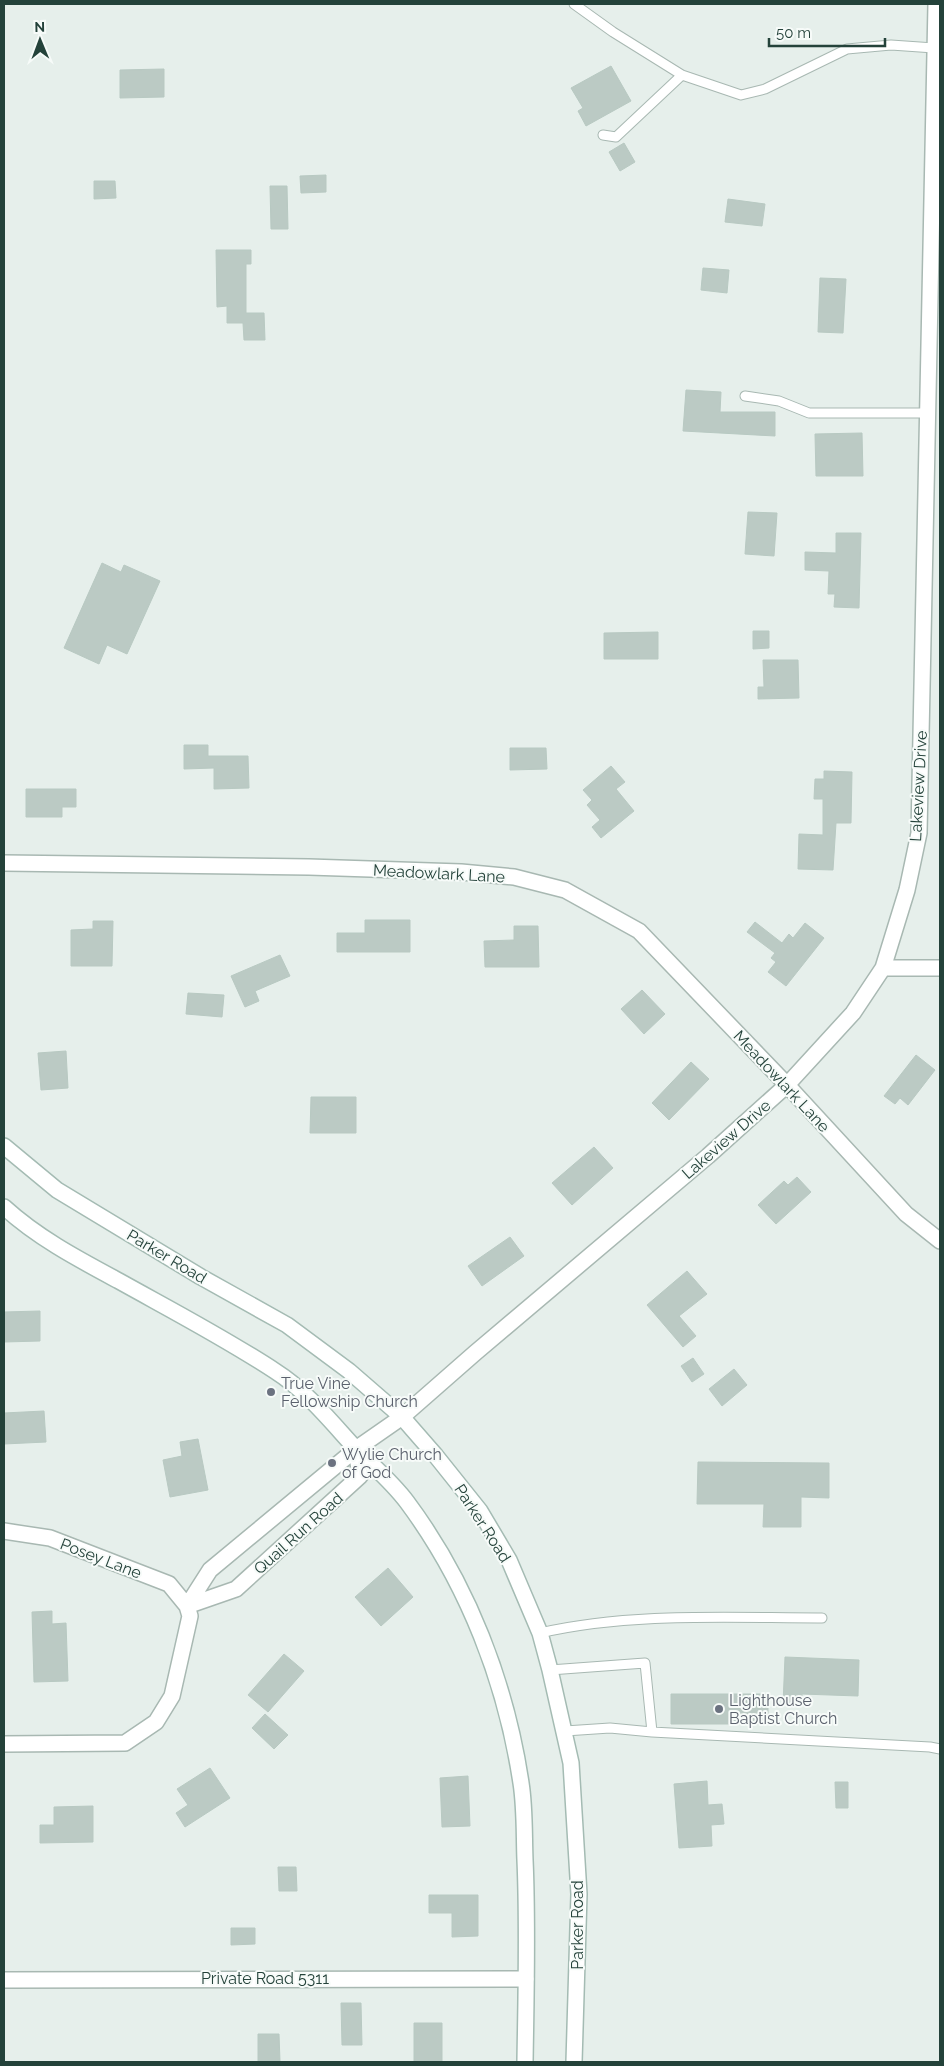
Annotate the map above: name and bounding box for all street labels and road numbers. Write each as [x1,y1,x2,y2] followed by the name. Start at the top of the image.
[906,730,931,842] street label: Lakeview Drive
[372,861,505,886] street label: Meadowlark Lane
[730,1027,834,1136] street label: Meadowlark Lane
[678,1096,775,1183] street label: Lakeview Drive
[124,1225,210,1288] street label: Parker Road
[450,1481,515,1566] street label: Parker Road
[250,1488,347,1578] street label: Quail Run Road
[58,1534,144,1583] street label: Posey Lane
[568,1880,587,1970] street label: Parker Road
[201,1969,329,1988] street label: Private Road 5311

